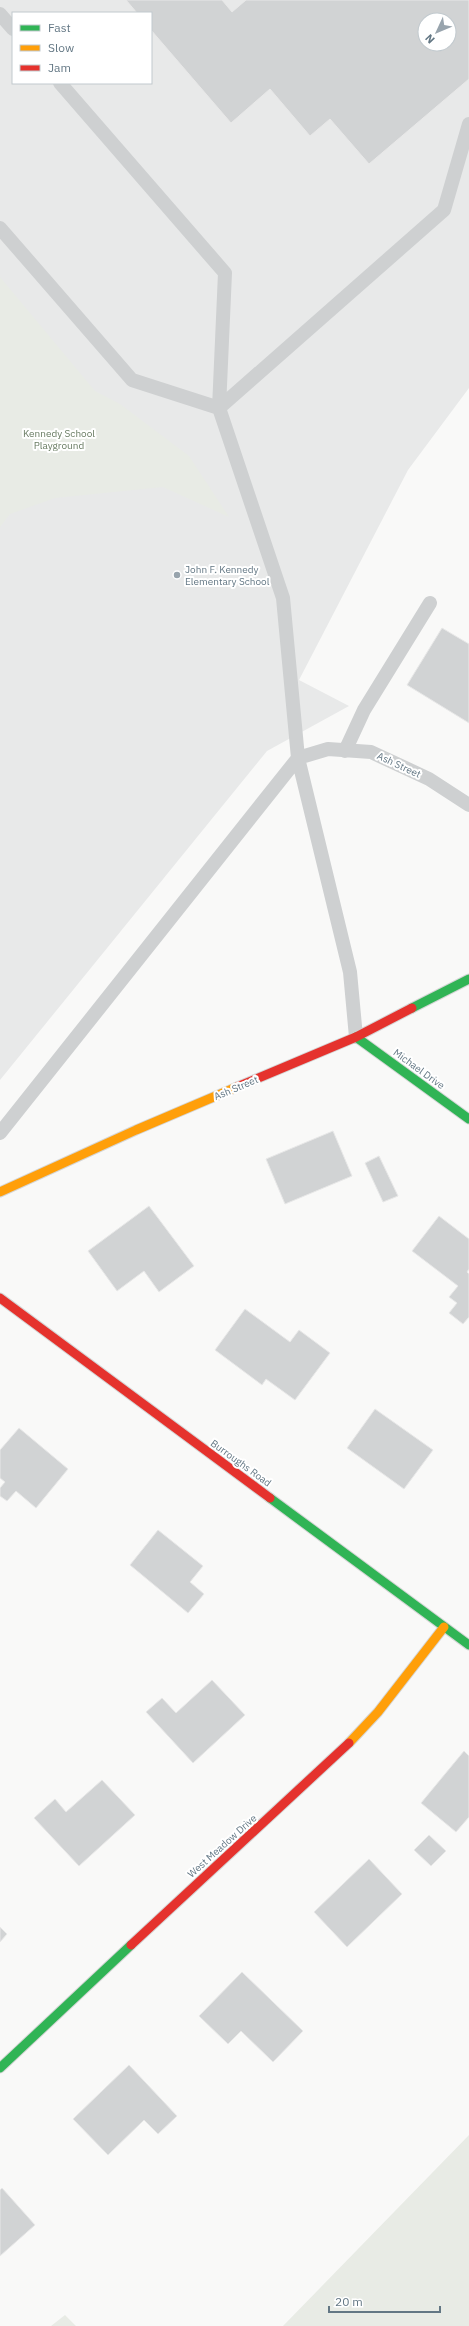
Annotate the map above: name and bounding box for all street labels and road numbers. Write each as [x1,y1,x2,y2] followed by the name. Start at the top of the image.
[375,749,423,781] street label: Ash Street
[391,1046,448,1092] street label: Michael Drive
[212,1073,261,1103] street label: Ash Street
[208,1437,274,1489] street label: Burroughs Road
[185,1811,260,1880] street label: West Meadow Drive

